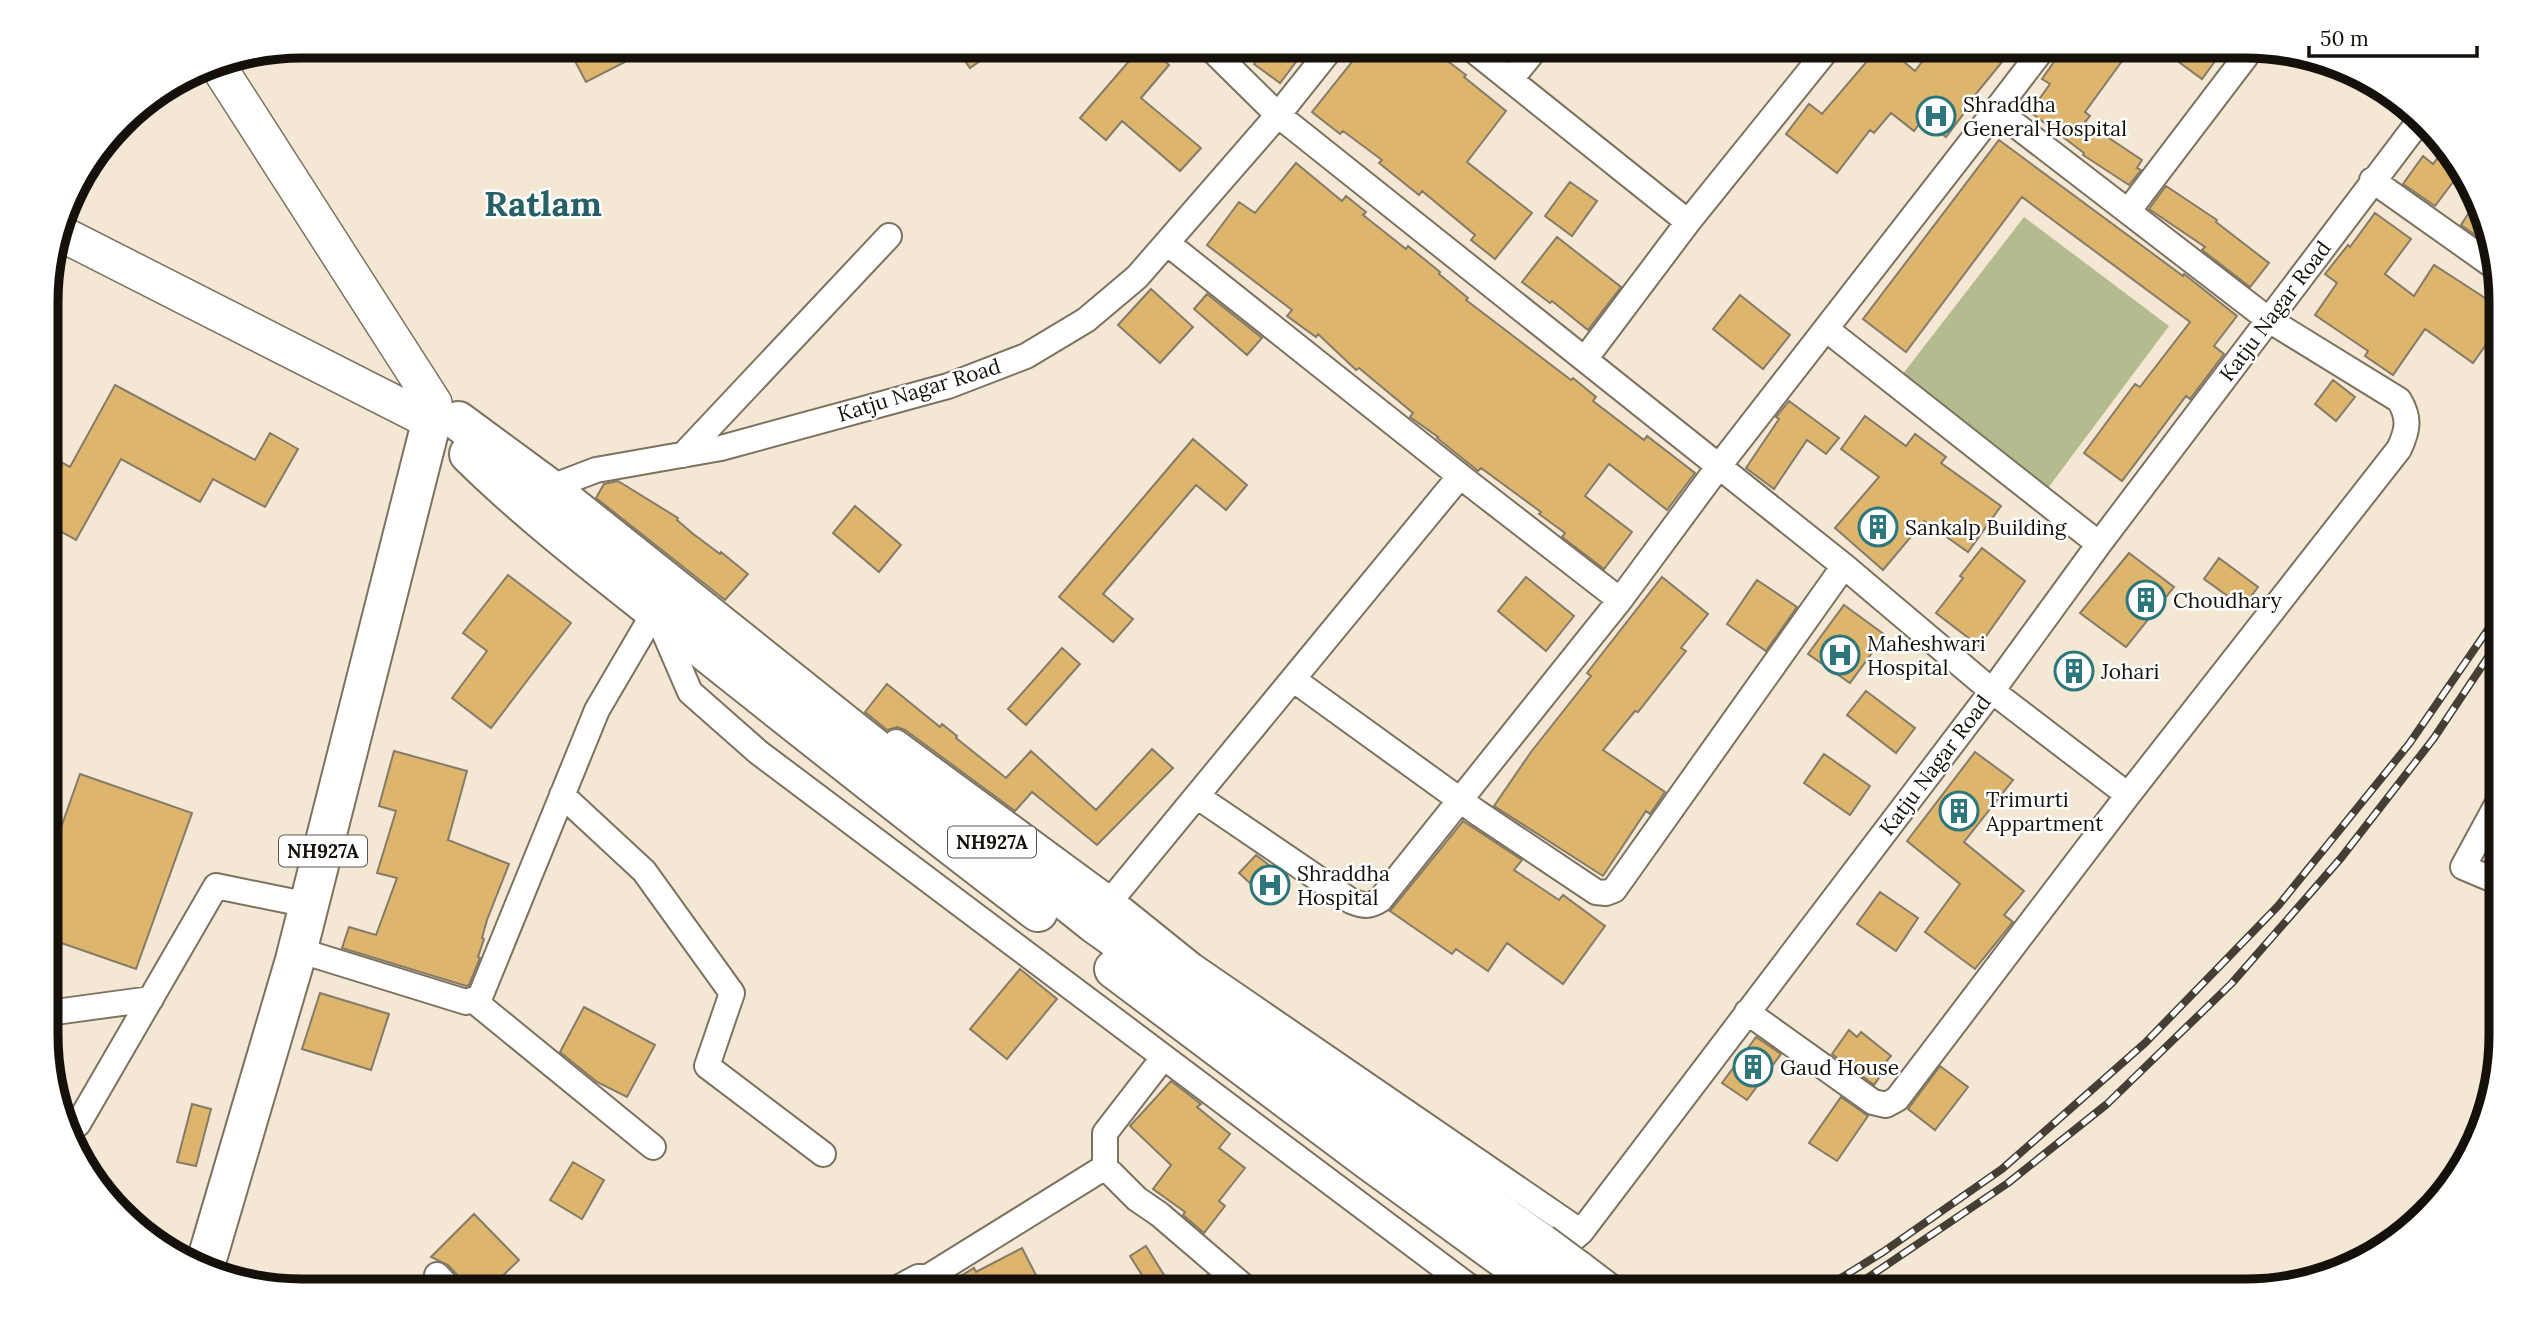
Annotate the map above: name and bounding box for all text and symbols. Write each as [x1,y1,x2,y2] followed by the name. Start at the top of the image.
[2309,14,2477,58] scale bar
[2320,25,2369,52] text: 50 m
[1963,91,2127,142] place label: Shraddha General Hospital
[1915,95,1957,137] hospital icon: Shraddha General Hospital
[484,181,602,226] district label: Ratlam
[2213,235,2337,387] street label: Katju Nagar Road
[834,352,1004,428] street label: Katju Nagar Road
[1857,506,1899,548] building icon: Sankalp Building
[1905,514,2067,541] place label: Sankalp Building
[2125,579,2167,621] building icon: Choudhary
[2173,587,2282,614] place label: Choudhary
[1867,630,1986,681] place label: Maheshwari Hospital
[1819,634,1861,676] hospital icon: Maheshwari Hospital
[2053,650,2095,692] building icon: Johari
[2100,658,2160,685] place label: Johari
[1873,689,1997,841] street label: Katju Nagar Road
[1985,786,2104,837] place label: Trimurti Appartment
[1938,790,1980,832] building icon: Trimurti Appartment
[948,827,1036,858] road number: NH927A
[279,836,367,866] road number: NH927A
[1297,860,1390,911] place label: Shraddha Hospital
[1249,864,1291,906] hospital icon: Shraddha Hospital
[1732,1046,1774,1088] building icon: Gaud House
[1780,1054,1899,1081] place label: Gaud House

